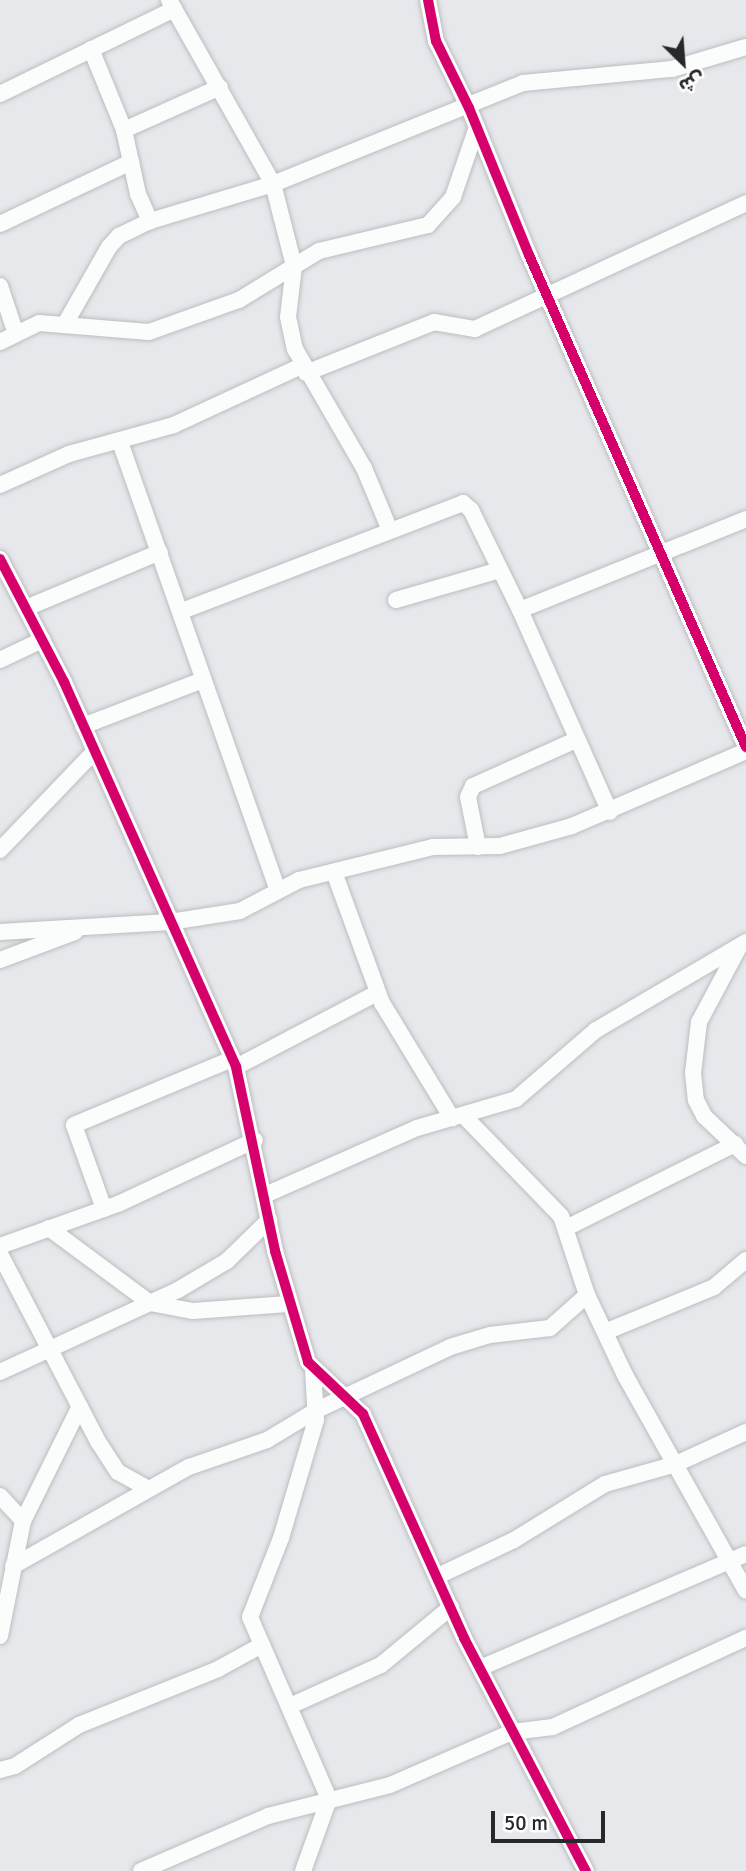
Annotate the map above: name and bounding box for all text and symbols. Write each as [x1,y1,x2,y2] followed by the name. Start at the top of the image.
[648,28,718,98] north arrow
[675,66,709,98] text: ش
[494,1798,608,1842] scale bar
[504,1810,548,1836] text: 50 m

